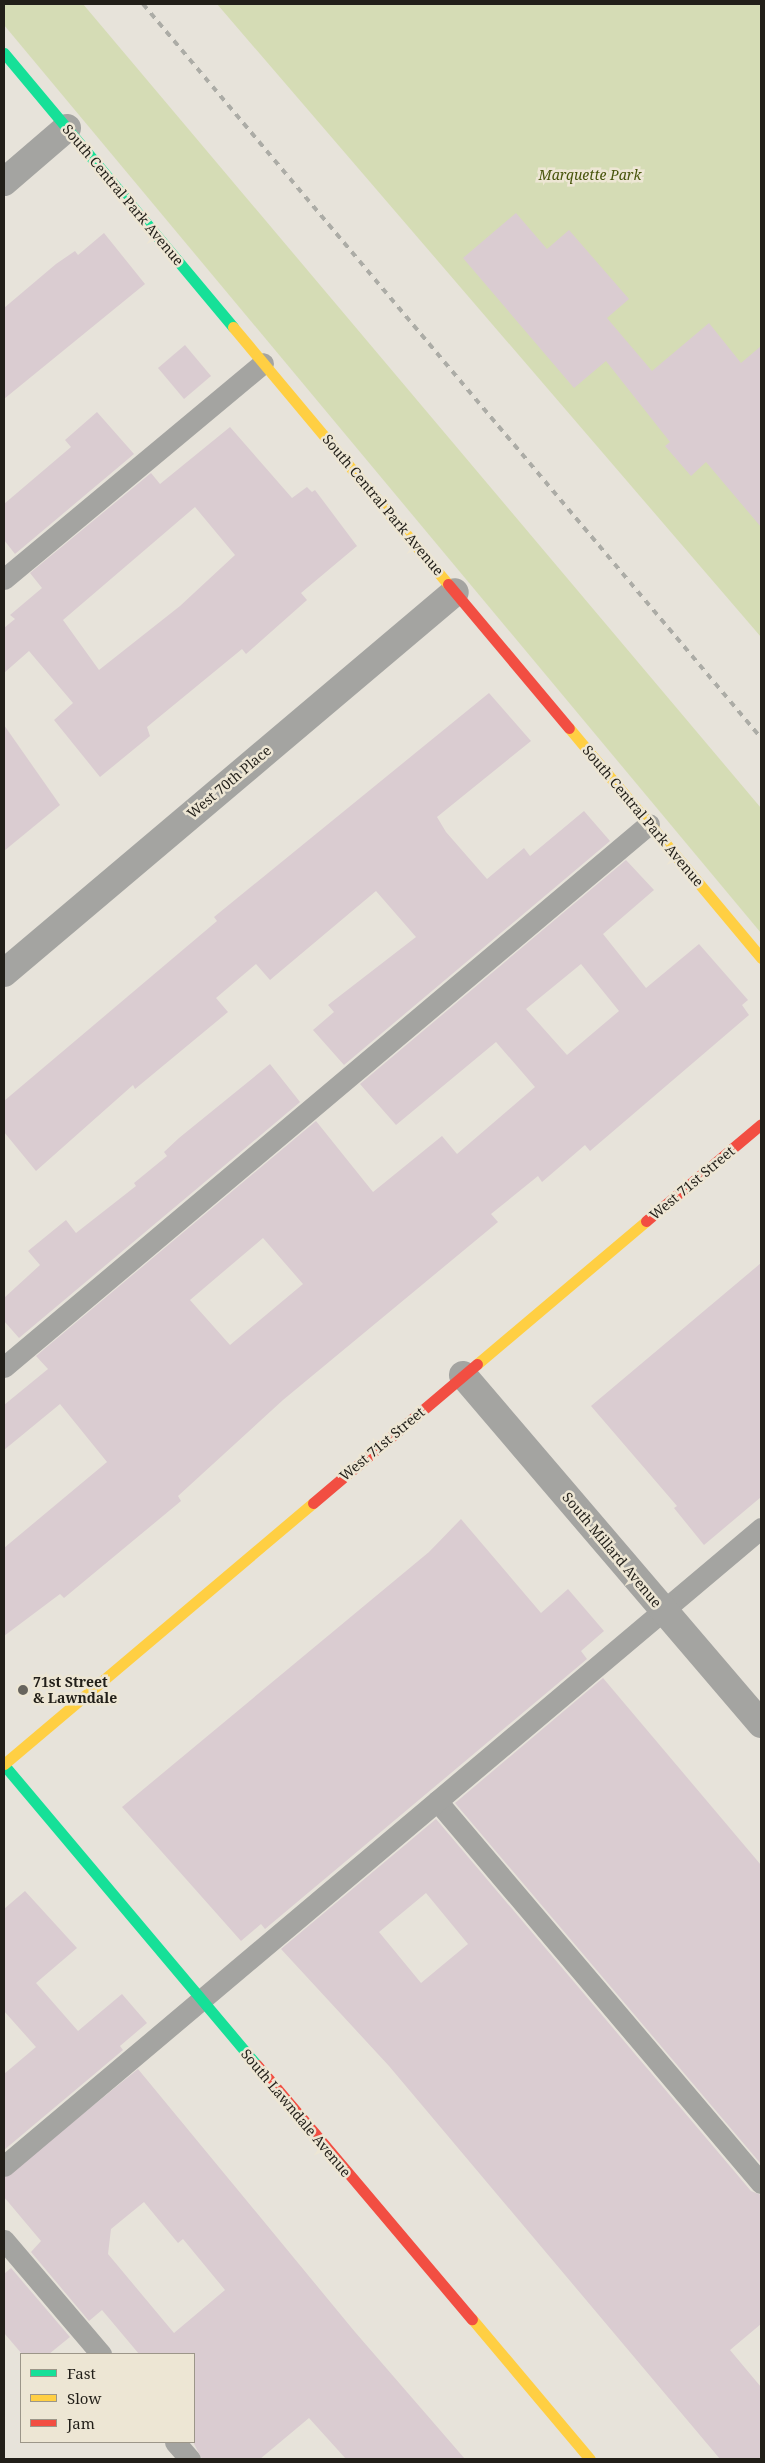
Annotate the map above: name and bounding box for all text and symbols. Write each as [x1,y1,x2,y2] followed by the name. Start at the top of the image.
[59,121,187,269] street label: South Central Park Avenue
[539,167,641,183] park label: Marquette Park
[319,431,447,579] street label: South Central Park Avenue
[184,742,274,822] street label: West 70th Place
[579,742,707,890] street label: South Central Park Avenue
[646,1143,738,1223] street label: West 71st Street
[336,1404,428,1484] street label: West 71st Street
[559,1489,665,1611] street label: South Millard Avenue
[33,1674,117,1706] place label: 71st Street & Lawndale
[17,1684,29,1696] marker: 71st Street & Lawndale
[238,2046,354,2180] street label: South Lawndale Avenue
[20,2353,195,2443] legend
[67,2363,96,2383] text: Fast
[67,2388,101,2408] text: Slow
[67,2413,95,2433] text: Jam

